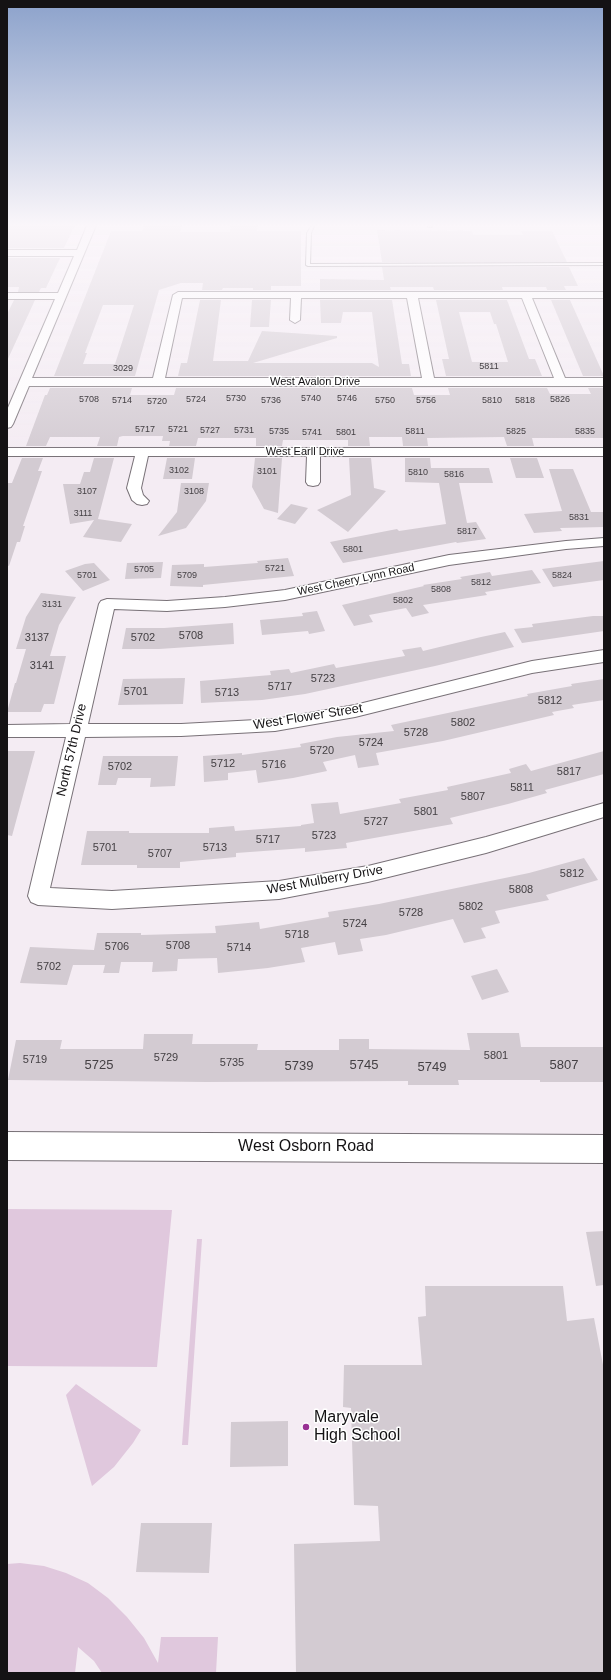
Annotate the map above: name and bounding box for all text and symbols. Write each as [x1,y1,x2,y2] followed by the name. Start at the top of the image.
[479,362,499,372] house number: 5811
[113,364,133,374] house number: 3029
[270,375,360,389] street label: West Avalon Drive
[226,394,246,404] house number: 5730
[301,394,321,404] house number: 5740
[337,394,357,404] house number: 5746
[79,395,99,405] house number: 5708
[186,395,206,405] house number: 5724
[550,395,570,405] house number: 5826
[112,396,132,406] house number: 5714
[261,396,281,406] house number: 5736
[375,396,395,406] house number: 5750
[416,396,436,406] house number: 5756
[482,396,502,406] house number: 5810
[515,396,535,406] house number: 5818
[147,397,167,407] house number: 5720
[135,425,155,435] house number: 5717
[168,425,188,435] house number: 5721
[200,426,220,436] house number: 5727
[234,426,254,436] house number: 5731
[269,427,289,437] house number: 5735
[405,427,425,437] house number: 5811
[506,427,526,437] house number: 5825
[575,427,595,437] house number: 5835
[302,428,322,438] house number: 5741
[336,428,356,438] house number: 5801
[266,445,344,459] street label: West Earll Drive
[169,466,189,476] house number: 3102
[257,467,277,477] house number: 3101
[408,468,428,478] house number: 5810
[444,470,464,480] house number: 5816
[77,487,97,497] house number: 3107
[184,487,204,497] house number: 3108
[74,509,92,519] house number: 3111
[569,513,589,523] house number: 5831
[457,527,477,537] house number: 5817
[343,545,363,555] house number: 5801
[296,561,416,599] street label: West Cheery Lynn Road
[265,564,285,574] house number: 5721
[134,565,154,575] house number: 5705
[77,571,97,581] house number: 5701
[177,571,197,581] house number: 5709
[552,571,572,581] house number: 5824
[471,578,491,588] house number: 5812
[431,585,451,595] house number: 5808
[393,596,413,606] house number: 5802
[42,600,62,610] house number: 3131
[179,629,203,643] house number: 5708
[25,631,49,645] house number: 3137
[131,631,155,645] house number: 5702
[30,659,54,673] house number: 3141
[311,672,335,686] house number: 5723
[268,680,292,694] house number: 5717
[124,685,148,699] house number: 5701
[215,686,239,700] house number: 5713
[538,694,562,708] house number: 5812
[252,701,364,733] street label: West Flower Street
[54,702,90,798] street label: North 57th Drive
[451,716,475,730] house number: 5802
[404,726,428,740] house number: 5728
[359,736,383,750] house number: 5724
[310,744,334,758] house number: 5720
[211,757,235,771] house number: 5712
[262,758,286,772] house number: 5716
[108,760,132,774] house number: 5702
[557,765,581,779] house number: 5817
[510,781,534,795] house number: 5811
[461,790,485,804] house number: 5807
[414,805,438,819] house number: 5801
[364,815,388,829] house number: 5727
[312,829,336,843] house number: 5723
[256,833,280,847] house number: 5717
[93,841,117,855] house number: 5701
[203,841,227,855] house number: 5713
[148,847,172,861] house number: 5707
[266,862,384,898] street label: West Mulberry Drive
[560,867,584,881] house number: 5812
[509,883,533,897] house number: 5808
[459,900,483,914] house number: 5802
[399,906,423,920] house number: 5728
[343,917,367,931] house number: 5724
[285,928,309,942] house number: 5718
[166,939,190,953] house number: 5708
[105,940,129,954] house number: 5706
[227,941,251,955] house number: 5714
[37,960,61,974] house number: 5702
[484,1049,508,1063] house number: 5801
[154,1051,178,1065] house number: 5729
[23,1053,47,1067] house number: 5719
[220,1056,244,1070] house number: 5735
[85,1057,113,1073] house number: 5725
[350,1057,378,1073] house number: 5745
[550,1057,578,1073] house number: 5807
[285,1058,313,1074] house number: 5739
[418,1059,446,1075] house number: 5749
[238,1137,374,1157] street label: West Osborn Road
[314,1408,400,1446] place label: Maryvale High School
[301,1422,311,1432] marker: Maryvale High School

